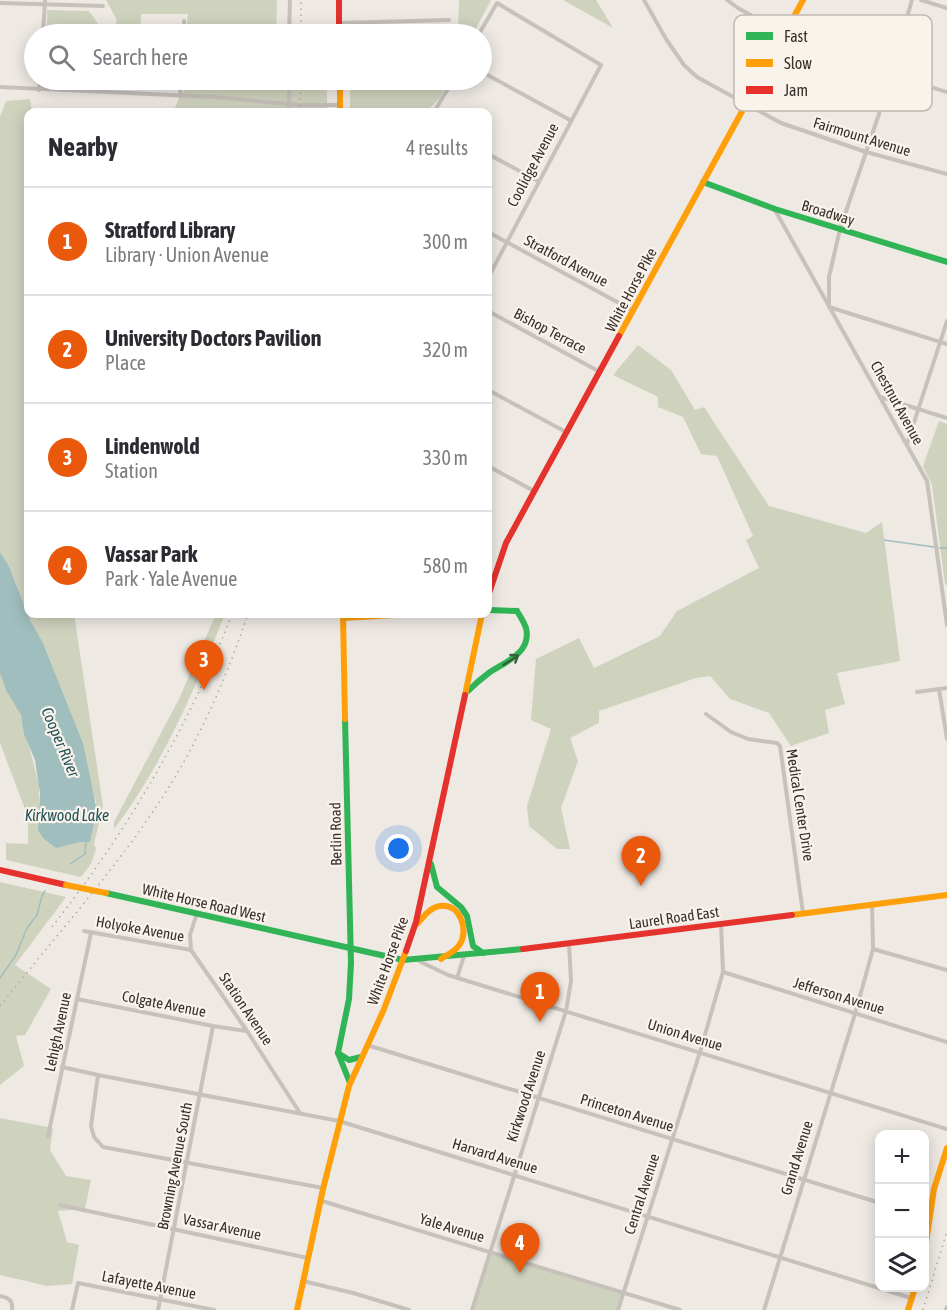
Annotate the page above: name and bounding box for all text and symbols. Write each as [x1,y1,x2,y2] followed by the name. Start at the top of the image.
[734,15,932,111] legend
[24,24,492,90] search box
[784,27,808,45] text: Fast
[45,41,78,74] icon: search
[93,44,188,70] text: Search here
[784,54,812,72] text: Slow
[784,81,808,99] text: Jam
[811,114,913,159] street label: Fairmount Avenue
[503,120,562,209] street label: Coolidge Avenue
[48,132,118,162] text: Nearby
[406,136,468,159] text: 4 results
[800,196,857,229] street label: Broadway
[105,217,235,243] text: Stratford Library
[63,230,72,253] text: 1
[423,230,468,253] text: 300 m
[521,231,611,290] street label: Stratford Avenue
[105,243,269,266] text: Library · Union Avenue
[601,245,660,335] street label: White Horse Pike
[511,304,590,357] street label: Bishop Terrace
[105,325,321,351] text: University Doctors Pavilion
[63,338,72,361] text: 2
[423,338,468,361] text: 320 m
[105,351,146,374] text: Place
[867,358,927,448] street label: Chestnut Avenue
[105,433,200,459] text: Lindenwold
[63,446,72,469] text: 3
[423,446,468,469] text: 330 m
[105,459,158,482] text: Station
[105,541,197,567] text: Vassar Park
[63,554,72,577] text: 4
[423,554,468,577] text: 580 m
[105,567,237,590] text: Park · Yale Avenue
[184,640,224,690] pin: 3
[502,654,518,666] one-way arrow
[37,704,84,781] water label: Cooper River
[783,748,818,862] street label: Medical Center Drive
[326,802,345,866] street label: Berlin Road
[25,806,109,824] water label: Kirkwood Lake
[384,834,413,863] your location
[622,836,660,886] pin: 2
[141,880,268,925] street label: White Horse Road West
[628,903,720,932] street label: Laurel Road East
[95,912,186,945] street label: Holyoke Avenue
[364,914,411,1007] street label: White Horse Pike
[216,969,277,1048] street label: Station Avenue
[520,972,560,1022] pin: 1
[792,974,887,1017] street label: Jefferson Avenue
[121,987,208,1020] street label: Colgate Avenue
[41,991,74,1073] street label: Lehigh Avenue
[646,1015,725,1054] street label: Union Avenue
[503,1048,548,1144] street label: Kirkwood Avenue
[578,1090,676,1135] street label: Princeton Avenue
[154,1101,195,1231] street label: Browning Avenue South
[777,1118,816,1197] street label: Grand Avenue
[875,1130,929,1292] map controls
[875,1130,929,1184] button: +
[450,1134,540,1177] street label: Harvard Avenue
[620,1151,663,1236] street label: Central Avenue
[875,1184,929,1238] button: −
[181,1210,263,1243] street label: Vassar Avenue
[418,1210,487,1245] street label: Yale Avenue
[500,1224,540,1273] pin: 4
[875,1238,929,1292] button: layers
[101,1267,198,1302] street label: Lafayette Avenue

